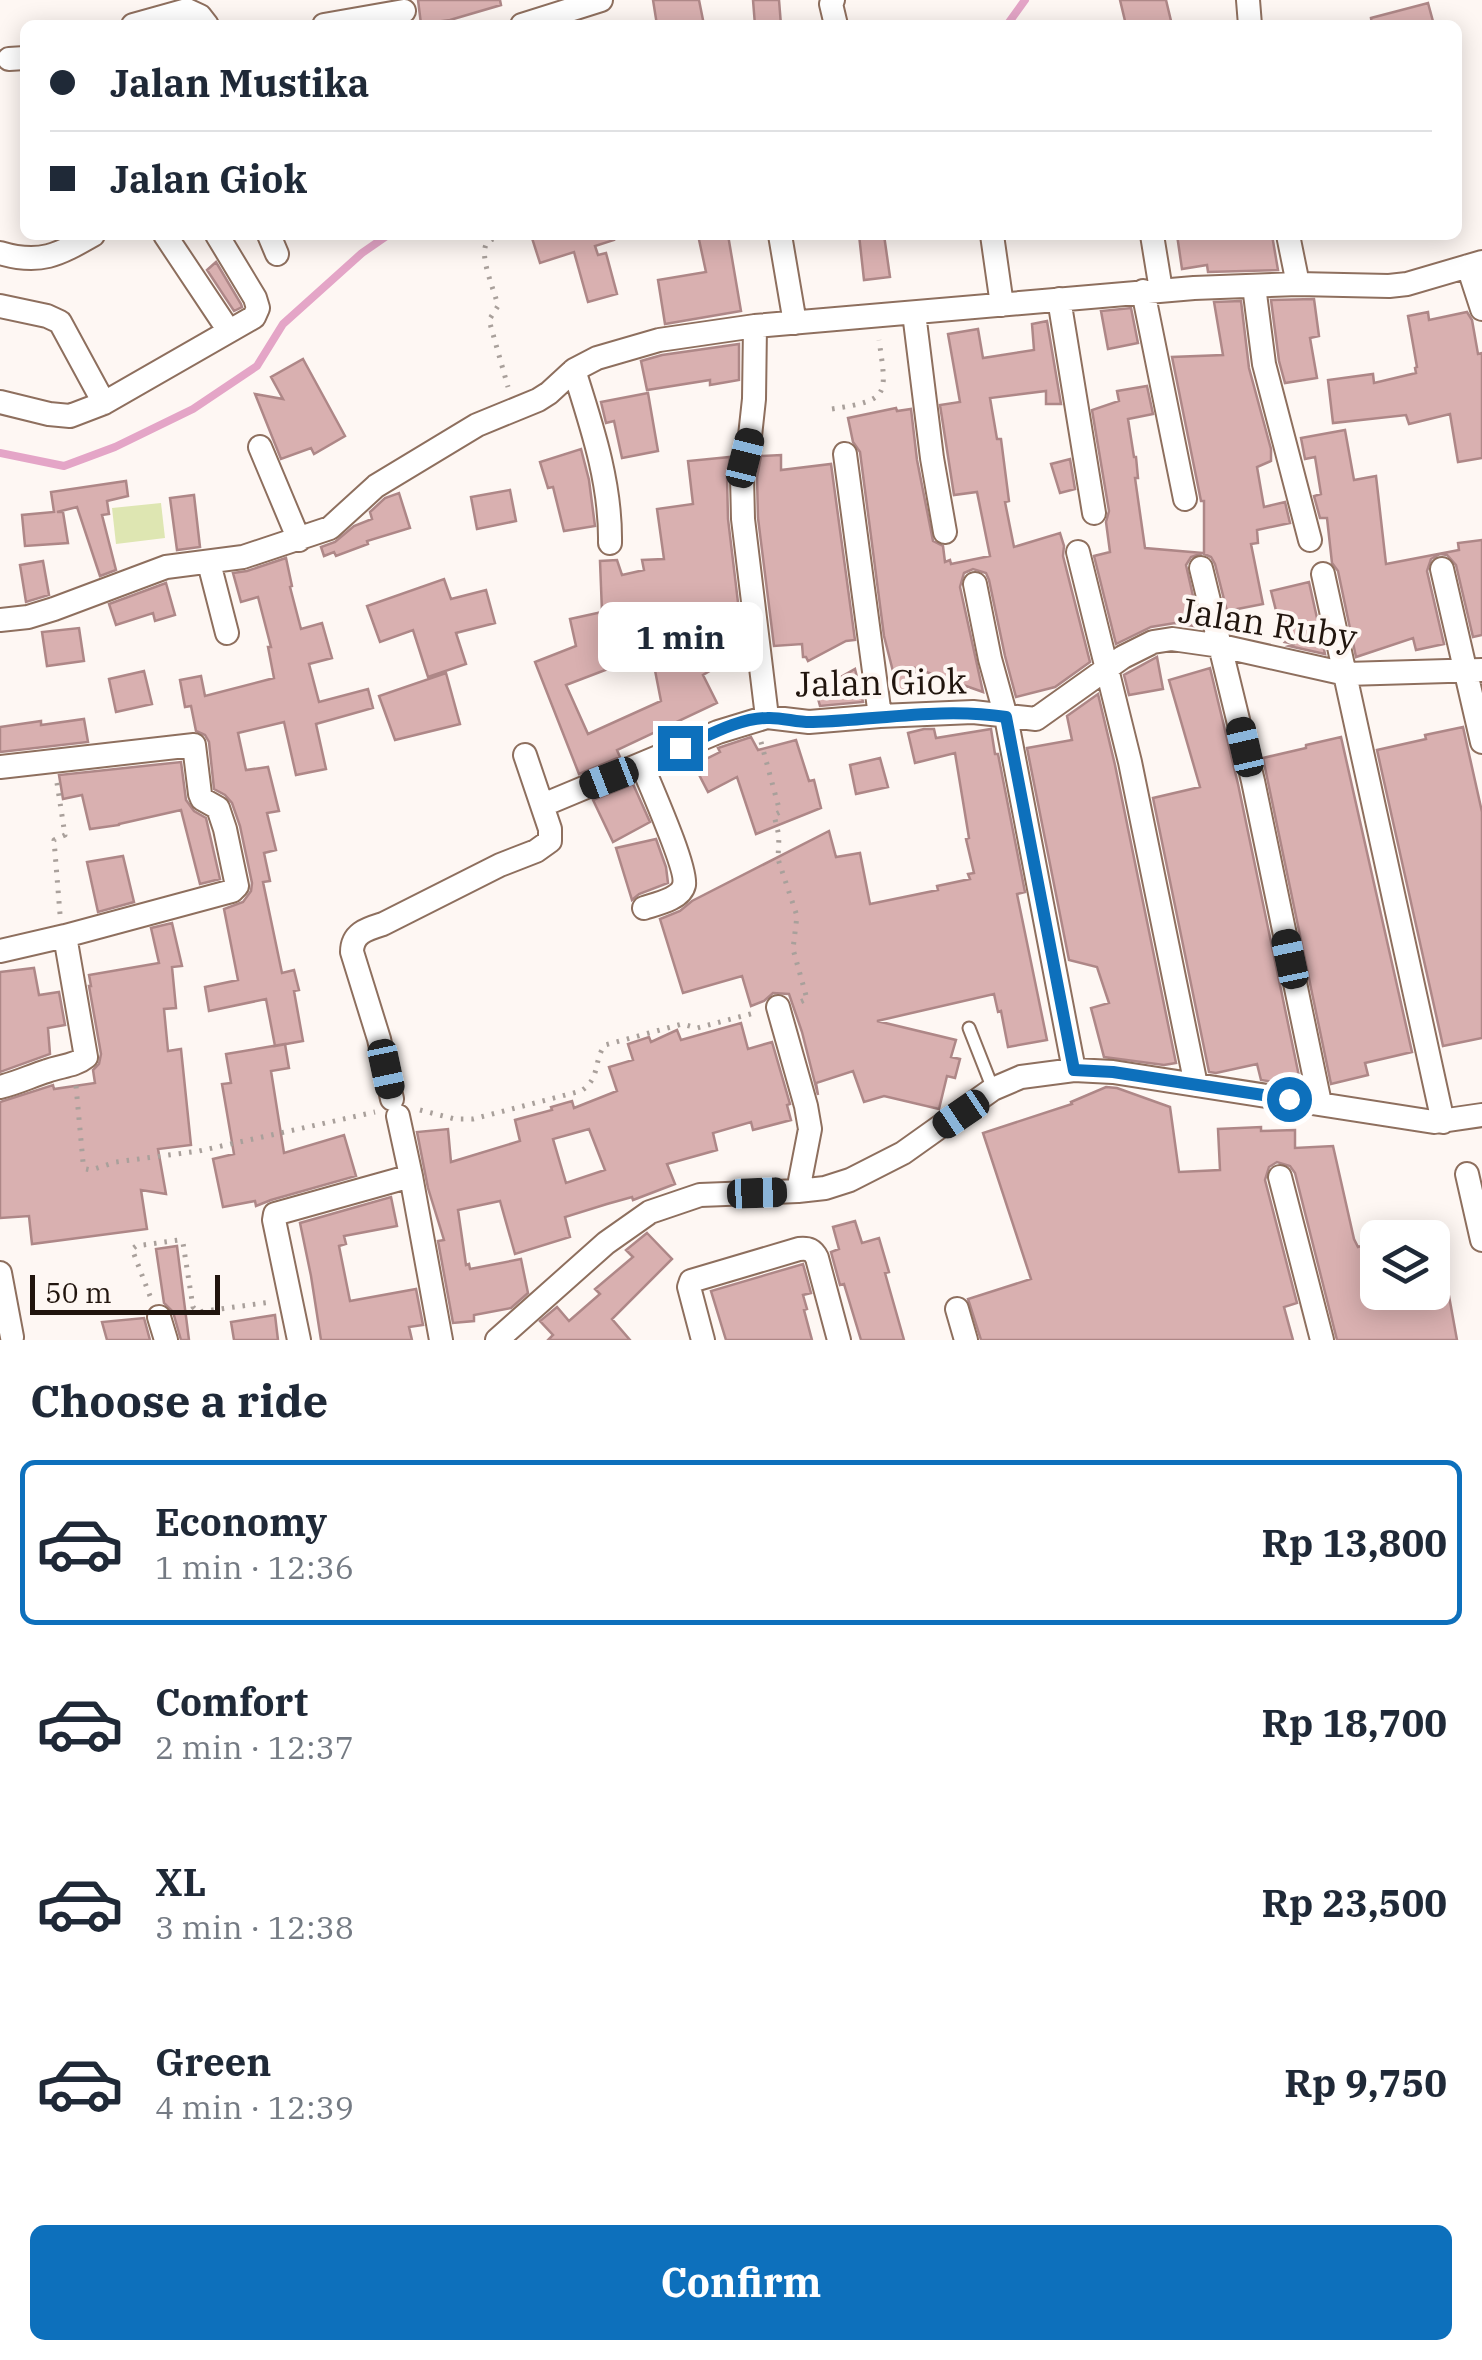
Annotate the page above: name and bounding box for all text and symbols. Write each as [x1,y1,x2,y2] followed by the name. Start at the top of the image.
[110,58,369,107] text: Jalan Mustika
[110,154,307,203] text: Jalan Giok
[723,425,767,491] car
[1176,586,1361,660] street label: Jalan Ruby
[598,603,762,673] callout: 1 min
[636,616,725,658] text: 1 min
[795,657,968,706] street label: Jalan Giok
[1224,714,1266,780] car
[658,726,703,771] route end
[576,753,642,803] car
[1269,927,1311,991] car
[365,1037,407,1101] car
[1267,1077,1312,1122] route start
[928,1085,994,1143] car
[726,1177,788,1209] car
[1360,1220,1450,1310] map controls
[1360,1220,1450,1310] button: layers
[30,1270,220,1314] scale bar
[45,1274,112,1311] text: 50 m
[30,1371,328,1429] text: Choose a ride
[155,1497,327,1546] text: Economy
[35,1498,125,1588] icon: car
[1261,1518,1447,1567] text: Rp 13,800
[155,1546,354,1588] text: 1 min · 12:36
[155,1677,308,1726] text: Comfort
[35,1678,125,1768] icon: car
[1261,1698,1447,1747] text: Rp 18,700
[155,1726,354,1768] text: 2 min · 12:37
[155,1857,206,1906] text: XL
[35,1858,125,1948] icon: car
[1261,1878,1447,1927] text: Rp 23,500
[155,1906,354,1948] text: 3 min · 12:38
[155,2037,271,2086] text: Green
[35,2038,125,2128] icon: car
[1284,2058,1447,2107] text: Rp 9,750
[155,2086,354,2128] text: 4 min · 12:39
[30,2225,1452,2340] button: Confirm

